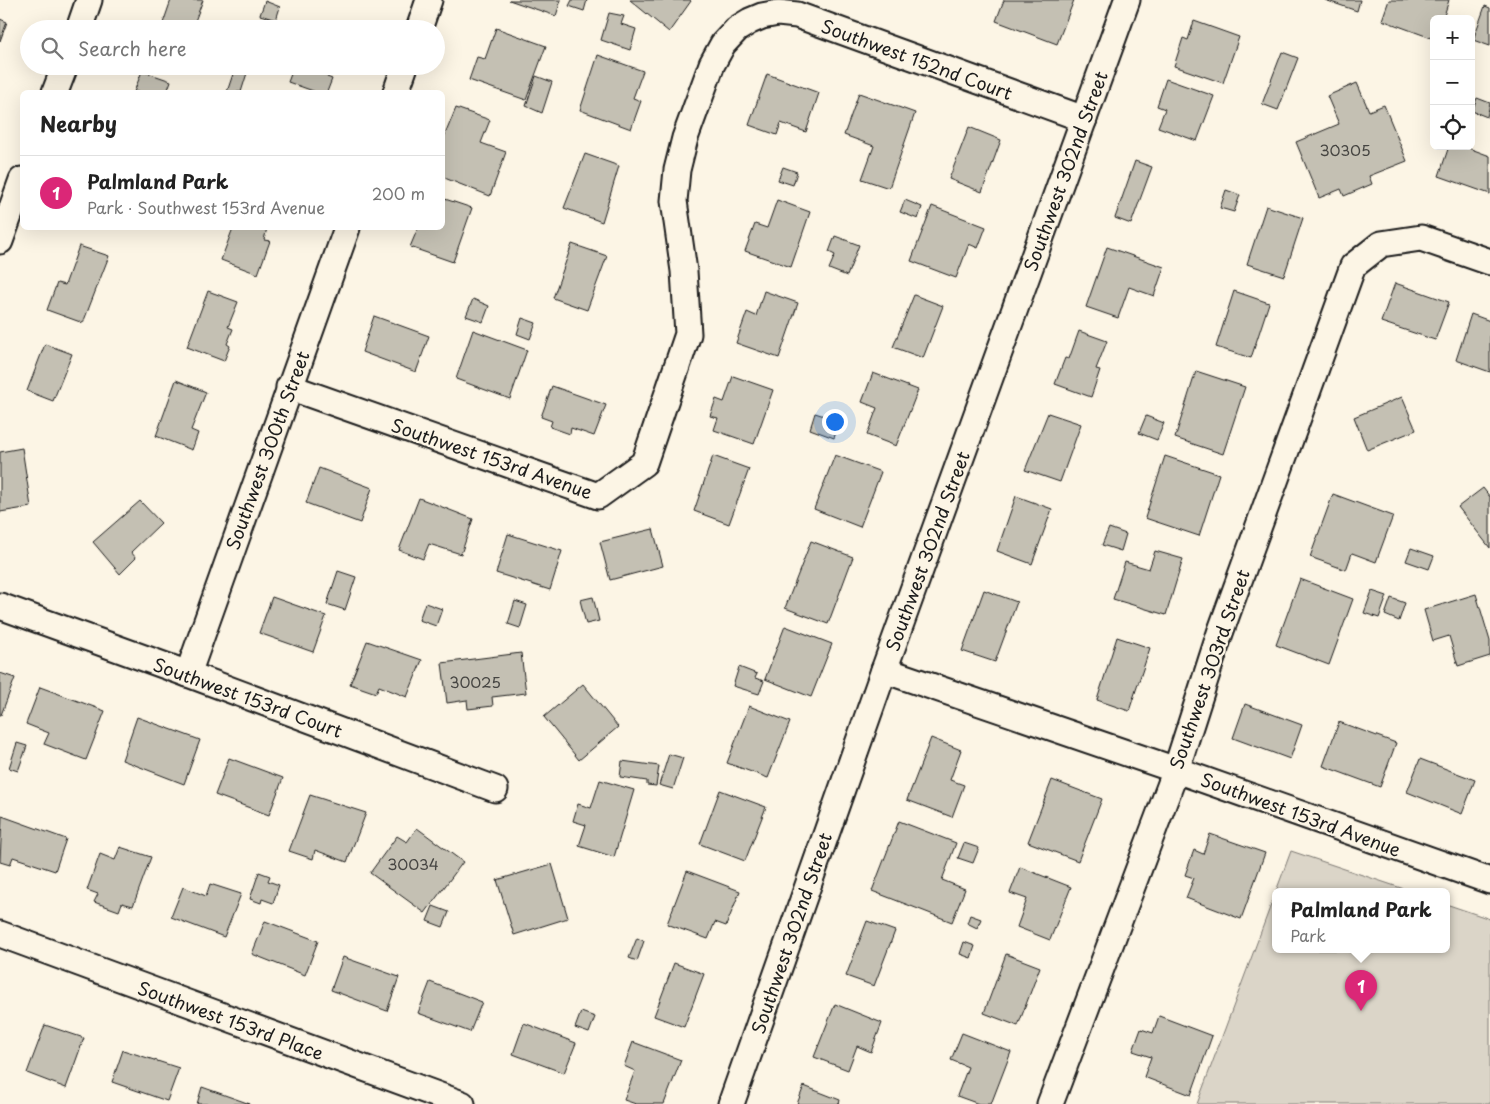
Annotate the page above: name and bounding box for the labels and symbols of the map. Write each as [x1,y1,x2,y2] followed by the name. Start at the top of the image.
[818,12,1016,106] street label: Southwest 152nd Court
[1016,67,1114,275] street label: Southwest 302nd Street
[1319,138,1371,161] house number: 30305
[218,347,316,553] street label: Southwest 300th Street
[822,409,848,435] your location
[388,411,596,505] street label: Southwest 153rd Avenue
[878,447,976,655] street label: Southwest 302nd Street
[1162,566,1256,772] street label: Southwest 303rd Street
[150,650,346,744] street label: Southwest 153rd Court
[449,670,501,693] house number: 30025
[1197,765,1405,863] street label: Southwest 153rd Avenue
[744,829,838,1037] street label: Southwest 302nd Street
[387,852,439,875] house number: 30034
[1345,970,1377,1011] pin: 1
[134,974,328,1066] street label: Southwest 153rd Place

